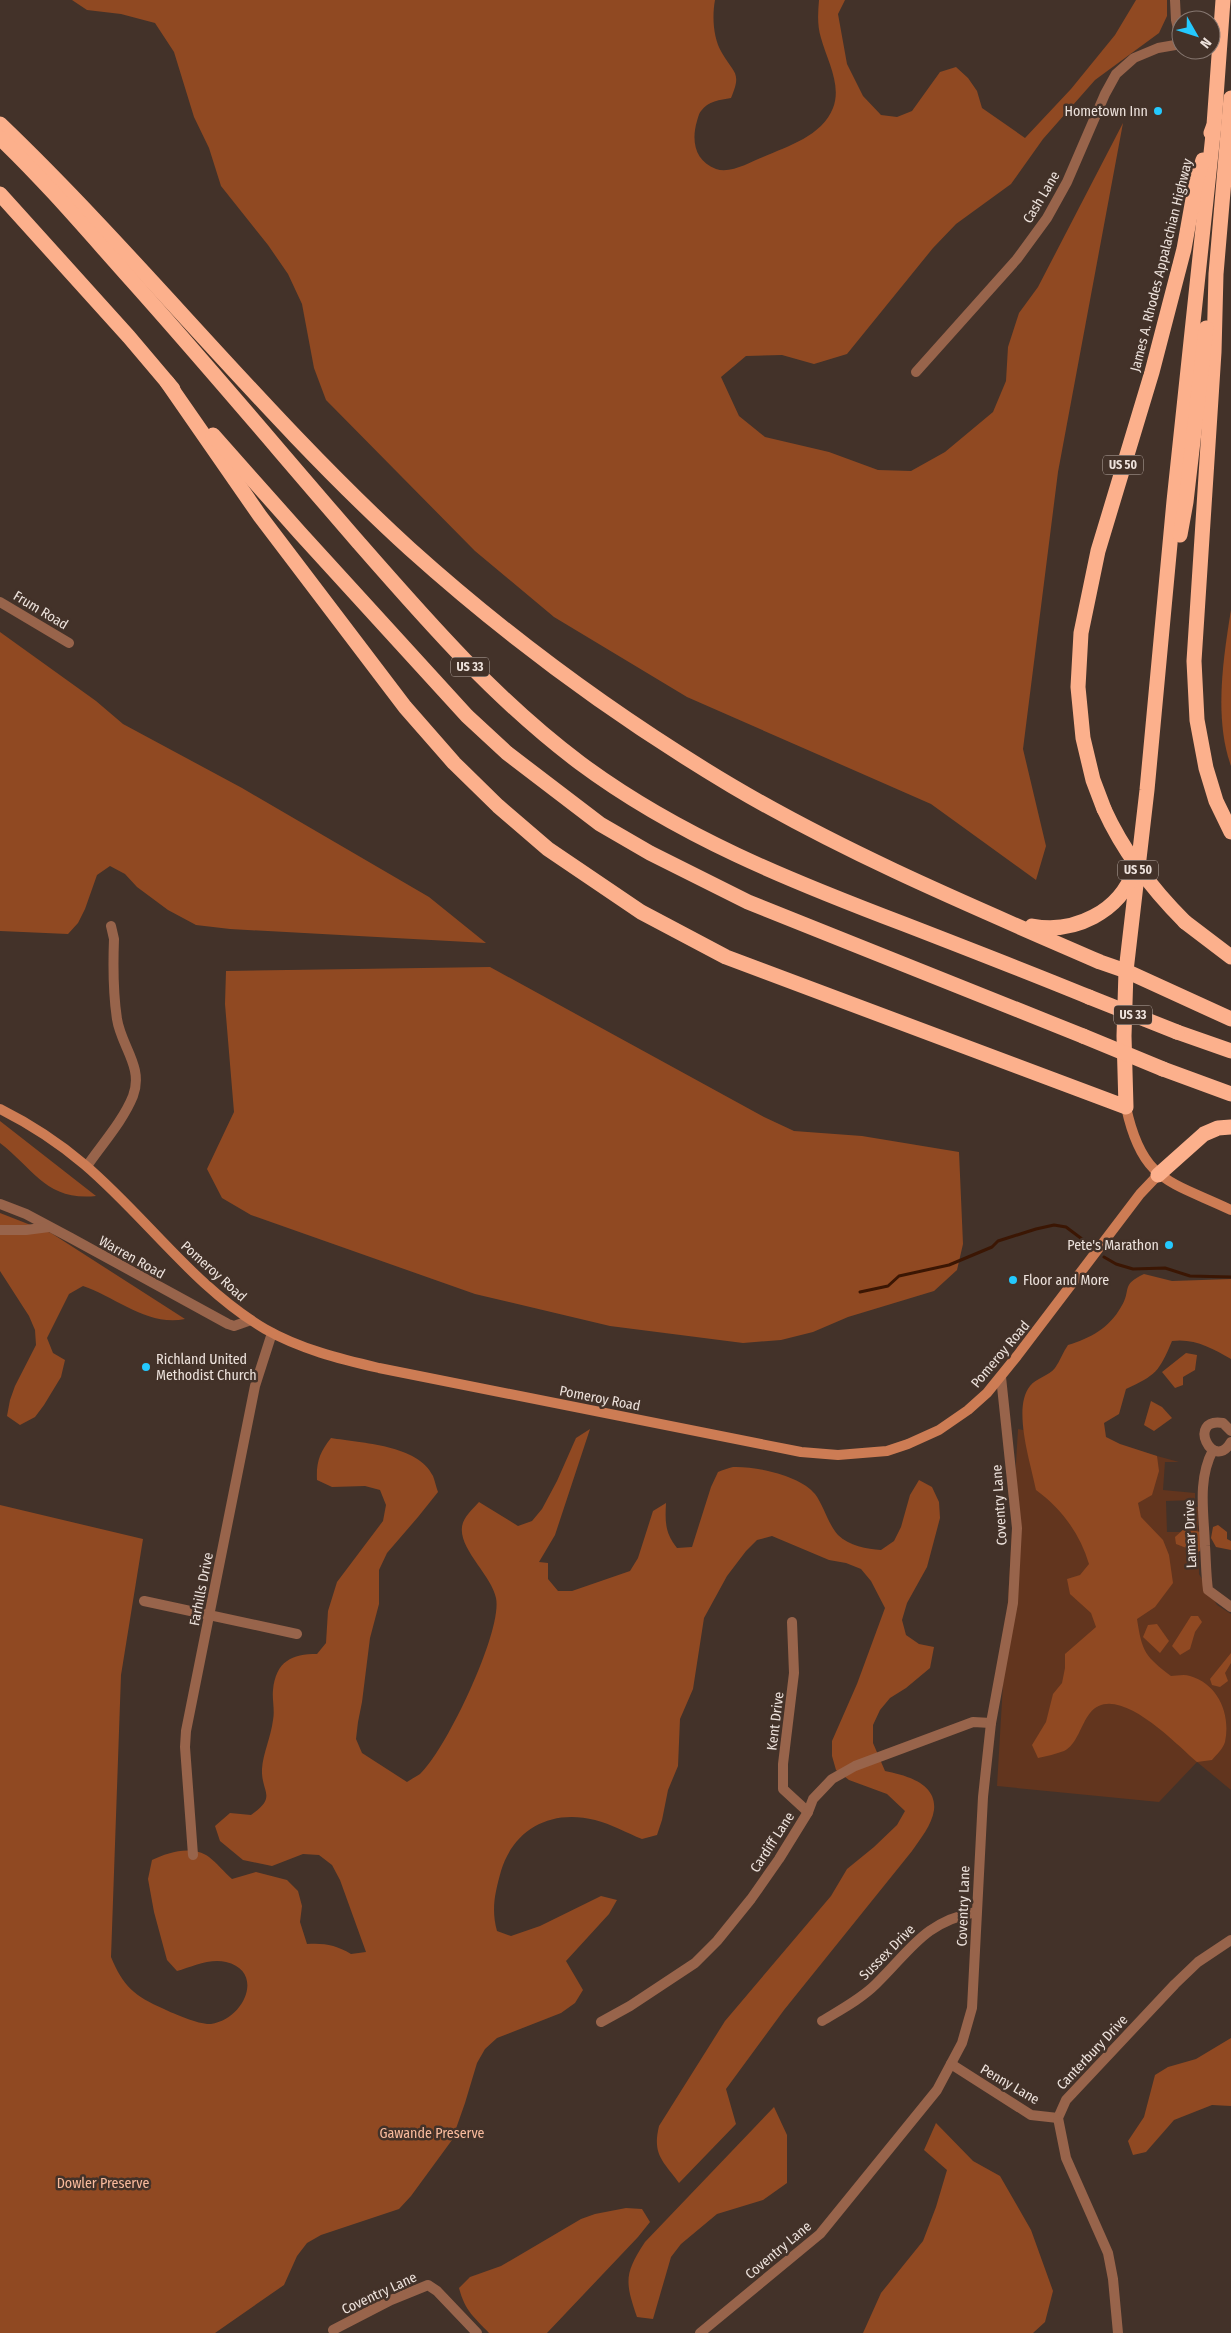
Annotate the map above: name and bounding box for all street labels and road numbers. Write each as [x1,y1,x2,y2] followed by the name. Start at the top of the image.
[1127,156,1196,373] street label: James A. Rhodes Appalachian Highway
[1019,168,1064,226] street label: Cash Lane
[1103,456,1143,474] road number: US 50
[10,587,71,633] street label: Frum Road
[451,658,489,676] road number: US 33
[1118,860,1158,880] road number: US 50
[1114,1006,1152,1024] road number: US 33
[96,1232,168,1283] street label: Warren Road
[177,1238,250,1305] street label: Pomeroy Road
[967,1317,1033,1391] street label: Pomeroy Road
[558,1382,642,1415] street label: Pomeroy Road
[988,1464,1011,1546] street label: Coventry Lane
[1181,1499,1200,1568] street label: Lamar Drive
[186,1551,217,1627] street label: Farhills Drive
[763,1691,788,1751] street label: Kent Drive
[747,1809,798,1876] street label: Cardiff Lane
[954,1865,973,1947] street label: Coventry Lane
[856,1921,919,1984] street label: Sussex Drive
[1053,2011,1131,2093] street label: Canterbury Drive
[977,2061,1042,2108] street label: Penny Lane
[742,2218,815,2283] street label: Coventry Lane
[339,2269,420,2318] street label: Coventry Lane

